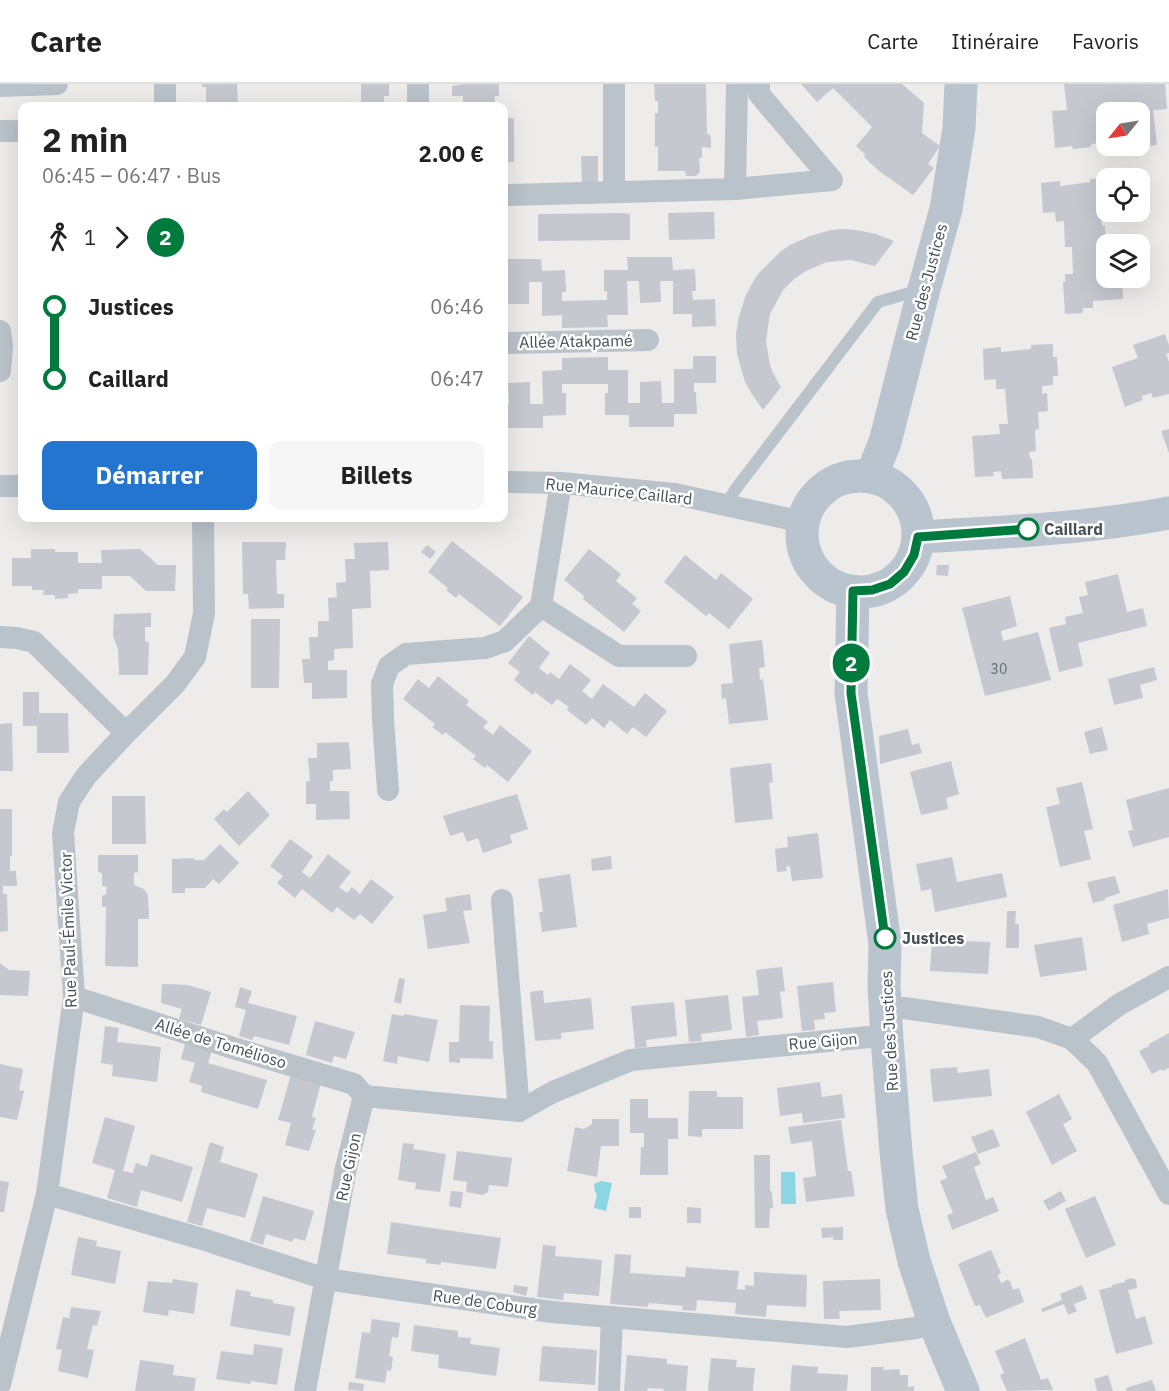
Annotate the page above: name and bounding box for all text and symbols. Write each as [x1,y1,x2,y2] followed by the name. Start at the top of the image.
[30,23,102,60] text: Carte
[867,27,918,55] text: Carte
[951,27,1039,55] text: Itinéraire
[1072,27,1139,55] text: Favoris
[1096,102,1150,156] north arrow
[1096,102,1150,288] map controls
[42,118,128,161] text: 2 min
[419,139,484,168] text: 2.00 €
[42,162,221,189] text: 06:45 – 06:47 · Bus
[1096,168,1150,222] button: locate
[42,221,75,254] icon: walk
[105,221,138,254] icon: forward
[901,221,951,343] street label: Rue des Justices
[159,223,172,251] text: 2
[84,224,96,251] text: 1
[1096,234,1150,288] button: layers
[88,292,174,321] text: Justices
[430,293,484,320] text: 06:46
[519,330,633,352] street label: Allée Atakpamé
[88,364,169,393] text: Caillard
[430,365,484,392] text: 06:47
[42,441,257,510] button: Démarrer
[269,441,484,510] button: Billets
[545,473,693,509] street label: Rue Maurice Caillard
[1017,518,1039,540] marker: Caillard
[1044,519,1103,539] place label: Caillard
[832,644,870,682] line badge: 2
[845,649,857,677] text: 2
[991,660,1007,678] house number: 30
[54,852,81,1008] street label: Rue Paul-Émile Victor
[874,927,896,949] marker: Justices
[902,928,964,948] place label: Justices
[876,970,902,1092] street label: Rue des Justices
[153,1014,289,1072] street label: Allée de Tomélioso
[788,1028,858,1054] street label: Rue Gijon
[331,1131,365,1203] street label: Rue Gijon
[432,1285,539,1319] street label: Rue de Coburg

